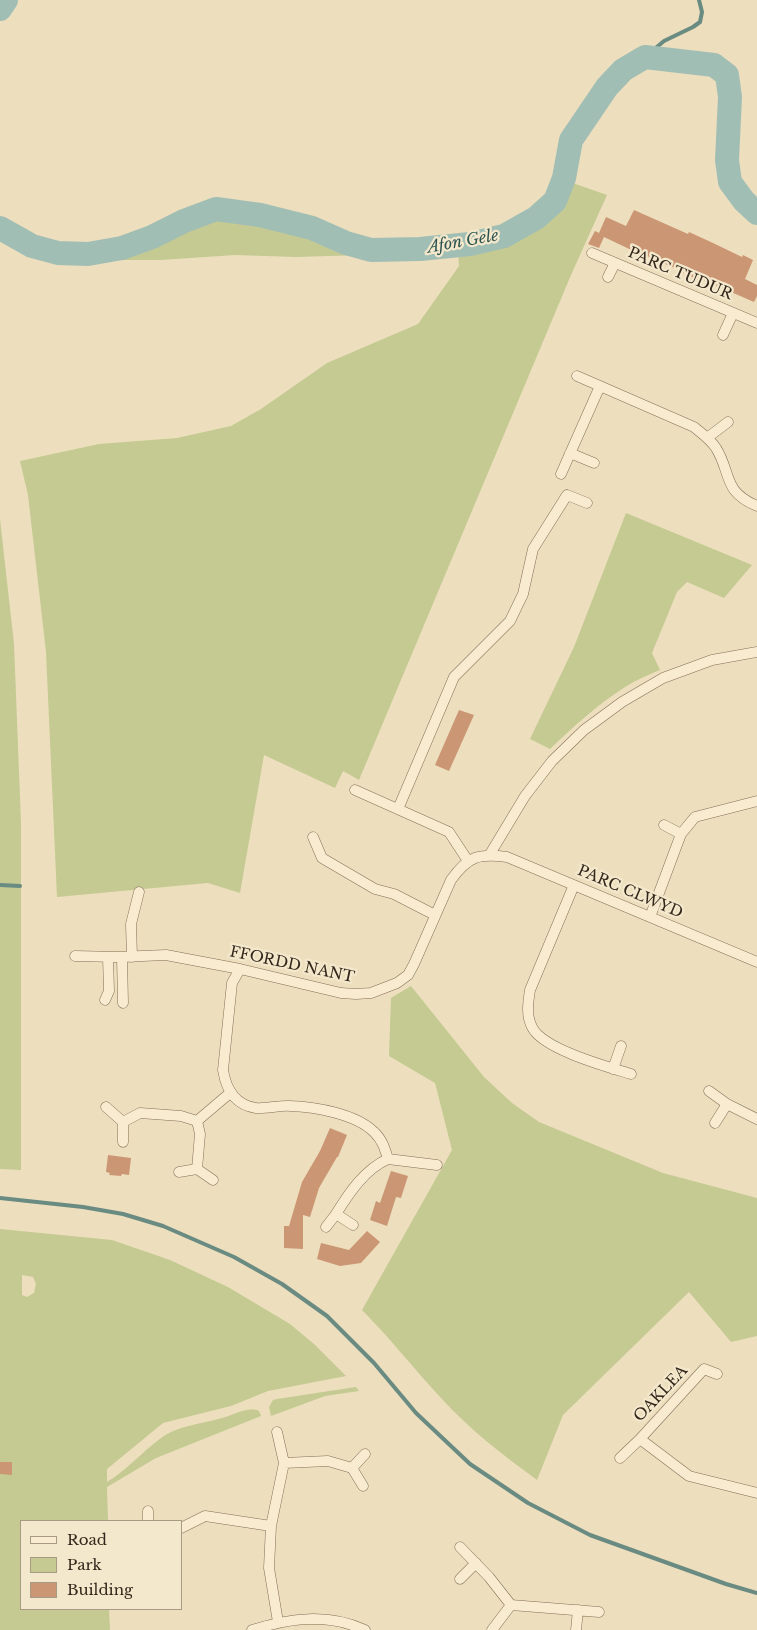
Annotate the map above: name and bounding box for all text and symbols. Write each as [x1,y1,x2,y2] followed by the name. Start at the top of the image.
[426,226,500,258] water label: Afon Gele
[625,244,735,304] street label: PARC TUDUR
[575,862,685,922] street label: PARC CLWYD
[228,943,356,987] street label: FFORDD NANT
[630,1362,692,1426] street label: OAKLEA
[20,1520,182,1610] legend
[67,1530,107,1549] text: Road
[67,1555,102,1574] text: Park
[67,1580,133,1599] text: Building

